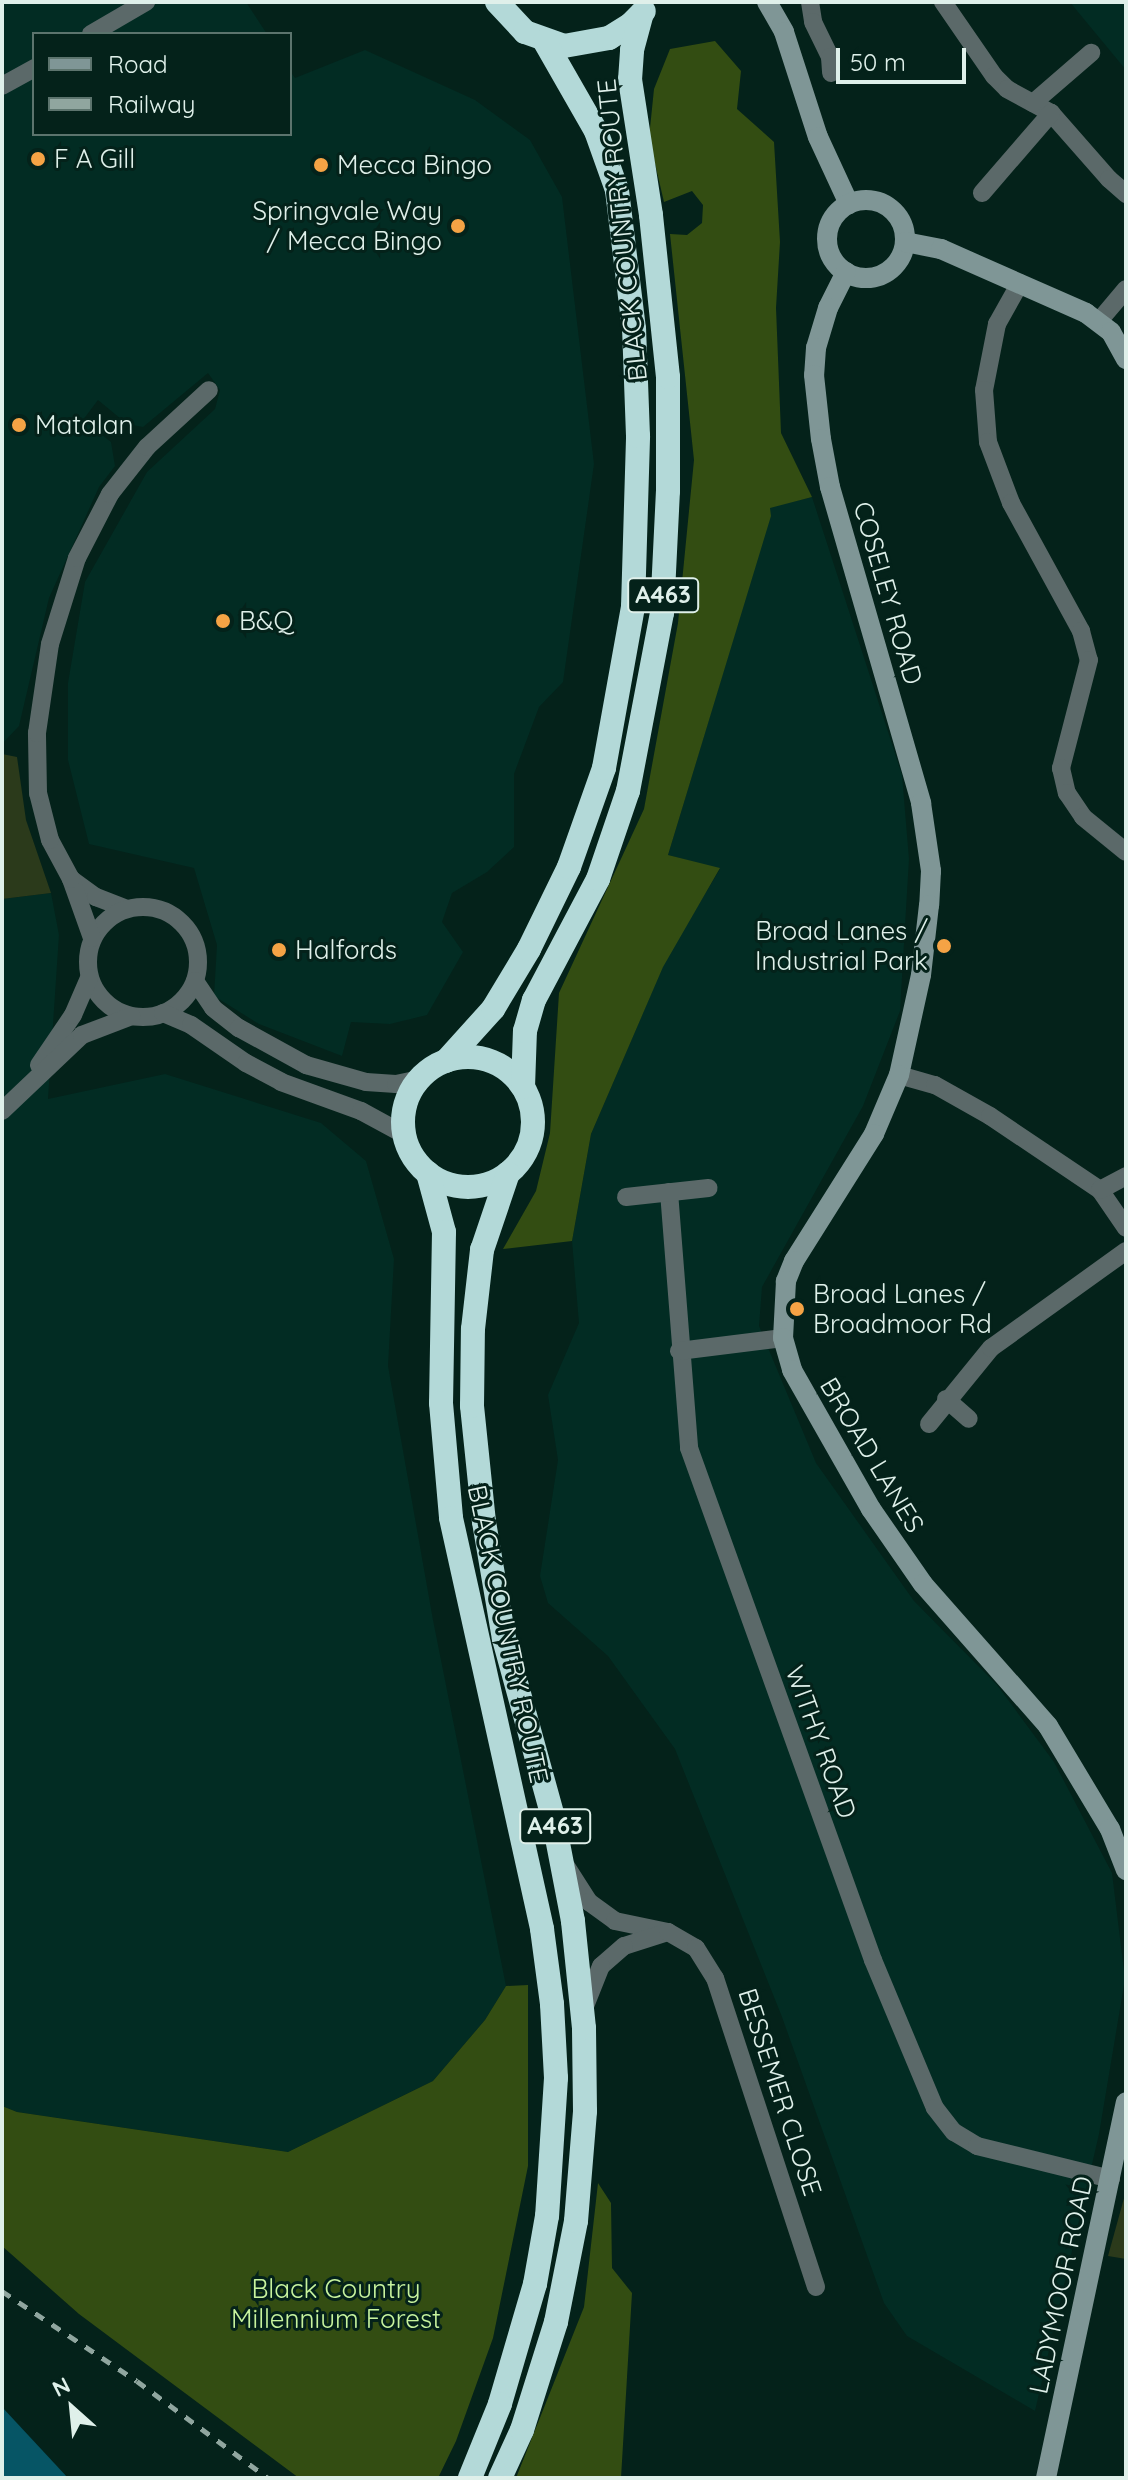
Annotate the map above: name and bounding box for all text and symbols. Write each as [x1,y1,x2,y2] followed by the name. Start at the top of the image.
[32,32,292,136] legend
[840,32,970,82] scale bar
[850,47,906,77] text: 50 m
[108,49,168,79] text: Road
[591,77,653,383] street label: BLACK COUNTRY ROUTE
[108,89,195,119] text: Railway
[54,143,135,175] place label: F A Gill
[337,149,492,181] place label: Mecca Bingo
[29,150,47,168] marker: F A Gill
[312,156,330,174] marker: Mecca Bingo
[252,195,442,256] place label: Springvale Way / Mecca Bingo
[449,217,467,235] marker: Springvale Way / Mecca Bingo
[35,409,134,441] place label: Matalan
[10,416,28,434] marker: Matalan
[847,498,929,688] street label: COSELEY ROAD
[627,575,699,615] road number: A463
[239,605,294,637] place label: B&Q
[214,612,232,630] marker: B&Q
[755,915,928,976] place label: Broad Lanes / Industrial Park
[295,934,397,966] place label: Halfords
[935,937,953,955] marker: Broad Lanes / Industrial Park
[270,941,288,959] marker: Halfords
[813,1278,992,1340] place label: Broad Lanes / Broadmoor Rd
[788,1300,806,1318] marker: Broad Lanes / Broadmoor Rd
[813,1372,931,1538] street label: BROAD LANES
[461,1482,555,1786] street label: BLACK COUNTRY ROUTE
[779,1661,863,1823] street label: WITHY ROAD
[519,1806,591,1846] road number: A463
[732,1984,828,2200] street label: BESSEMER CLOSE
[1023,2173,1099,2397] street label: LADYMOOR ROAD
[231,2273,441,2334] park label: Black Country Millennium Forest
[32,2368,112,2448] north arrow
[48,2370,75,2403] text: N

